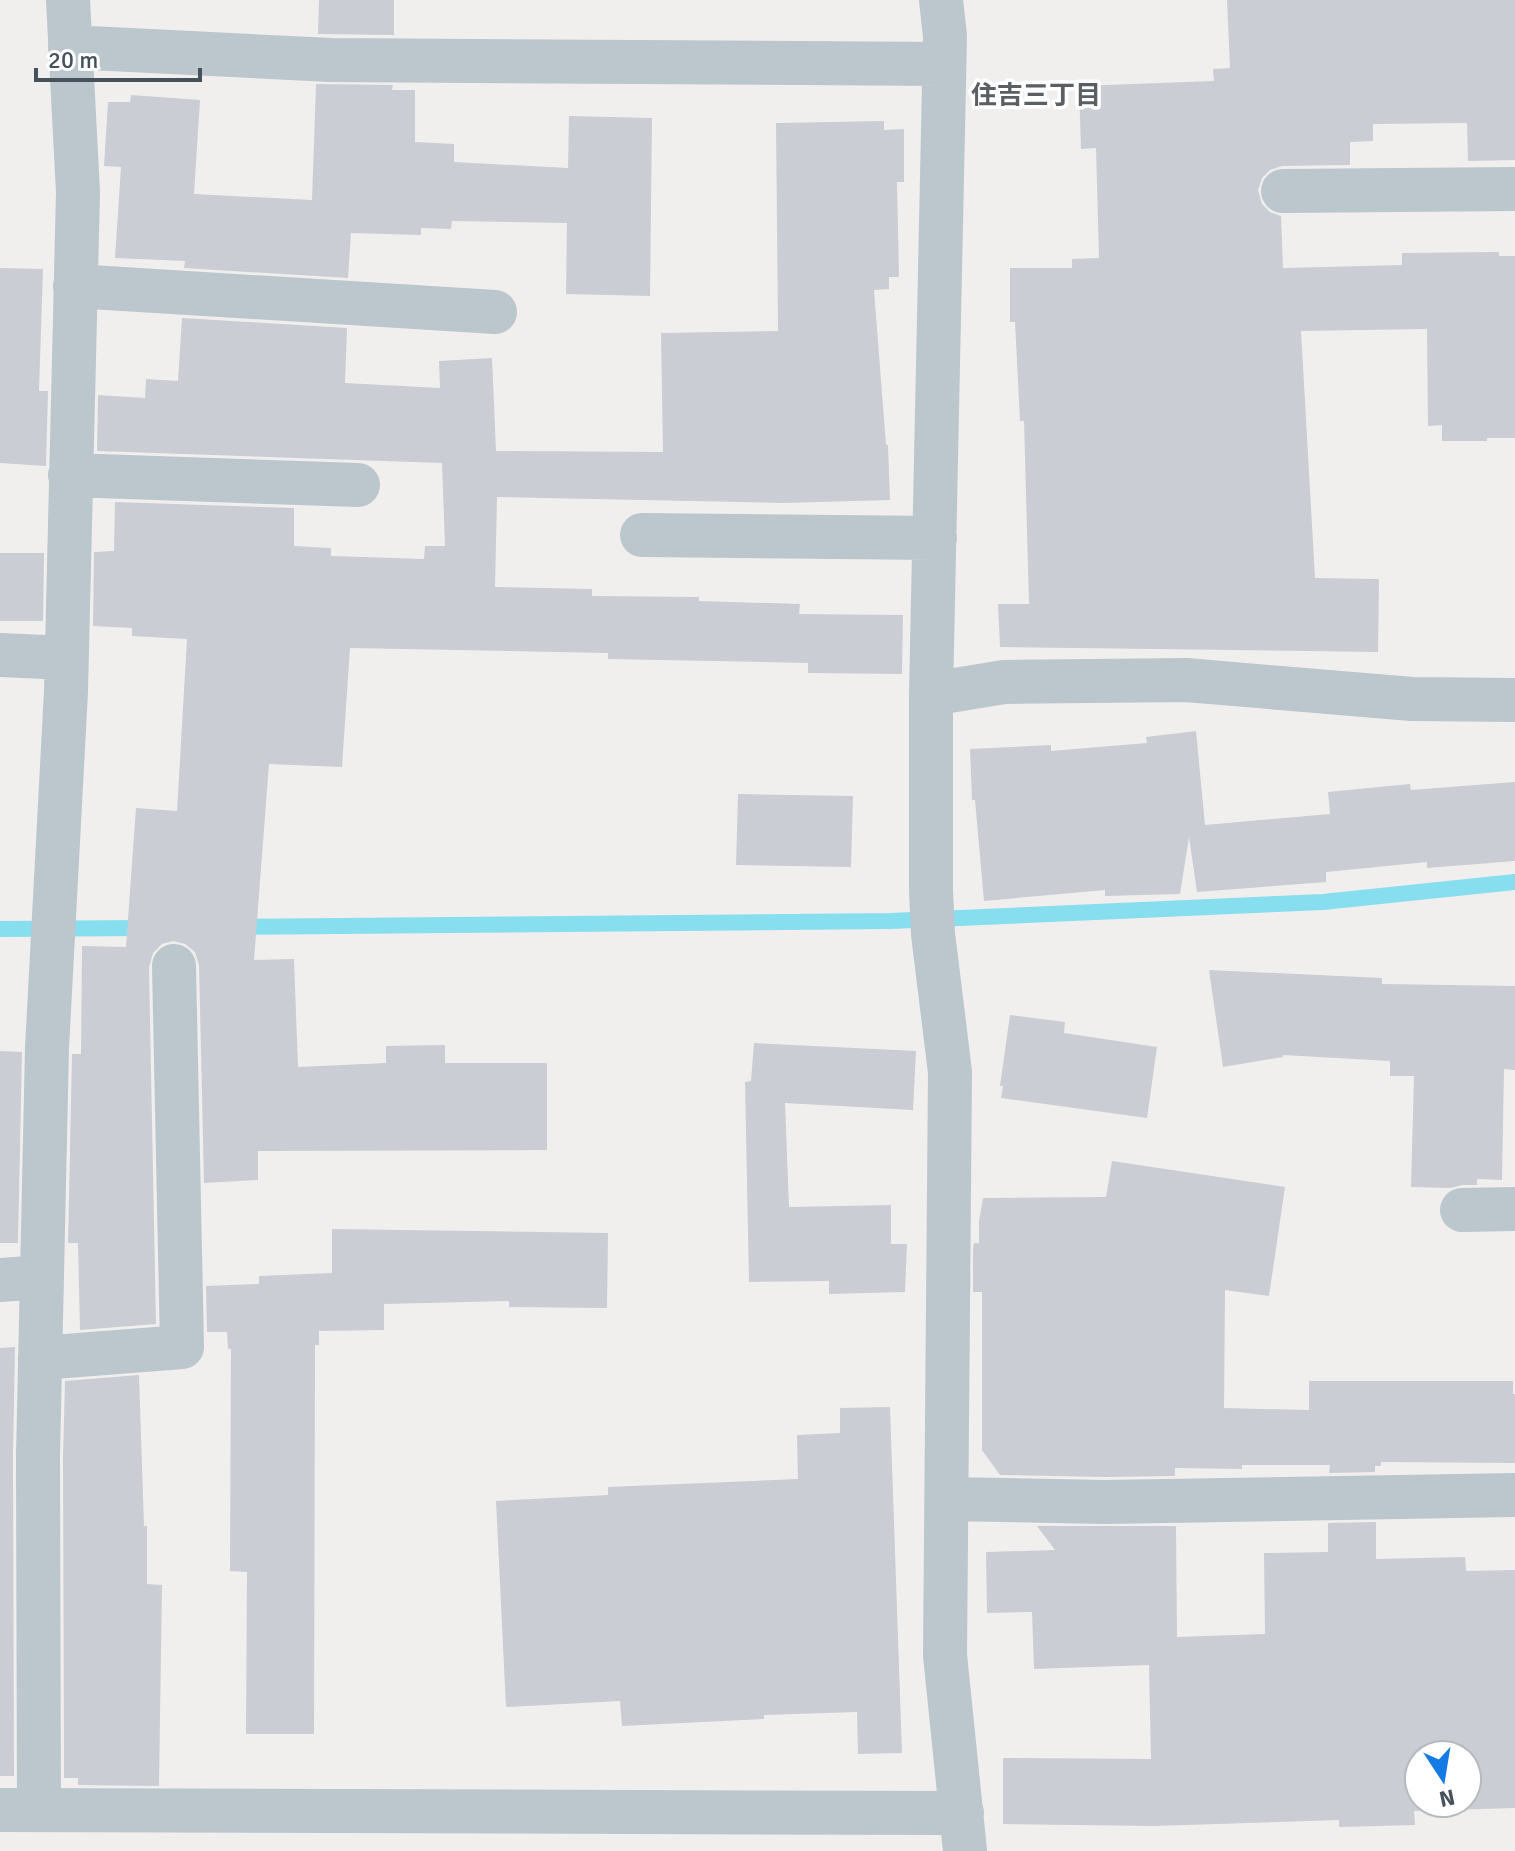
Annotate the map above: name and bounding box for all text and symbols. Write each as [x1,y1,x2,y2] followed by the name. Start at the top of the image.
[36,32,200,82] scale bar
[48,45,98,75] text: 20 m
[971,80,1101,112] district label: 住吉三丁目
[1403,1739,1483,1819] north arrow
[1437,1783,1457,1813] text: N

